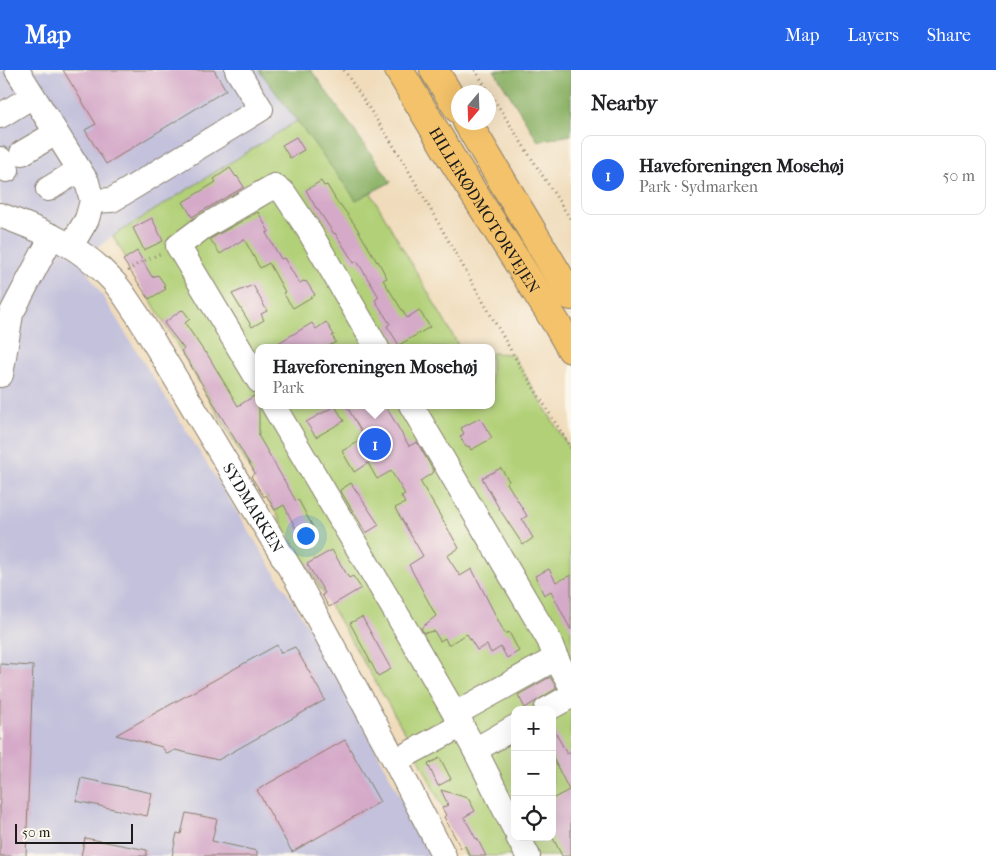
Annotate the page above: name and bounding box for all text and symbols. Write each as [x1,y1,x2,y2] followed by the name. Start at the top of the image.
[25,21,71,49] text: Map
[785,25,819,46] text: Map
[847,25,899,46] text: Layers
[927,25,971,46] text: Share
[451,85,496,130] north arrow
[591,91,657,115] text: Nearby
[425,123,544,296] street label: HILLERØDMOTORVEJEN
[639,155,844,177] text: Haveforeningen Mosehøj
[605,166,611,185] text: 1
[943,166,975,185] text: 50 m
[639,177,758,196] text: Park · Sydmarken
[255,344,495,409] popup
[272,356,478,378] text: Haveforeningen Mosehøj
[272,378,304,397] text: Park
[359,425,391,463] pin: 1
[219,459,288,556] street label: SYDMARKEN
[293,523,319,549] your location
[511,706,556,841] map controls
[511,706,556,751] button: +
[511,751,556,796] button: −
[511,796,556,841] button: locate
[15,821,132,844] scale bar
[22,824,50,841] text: 50 m

